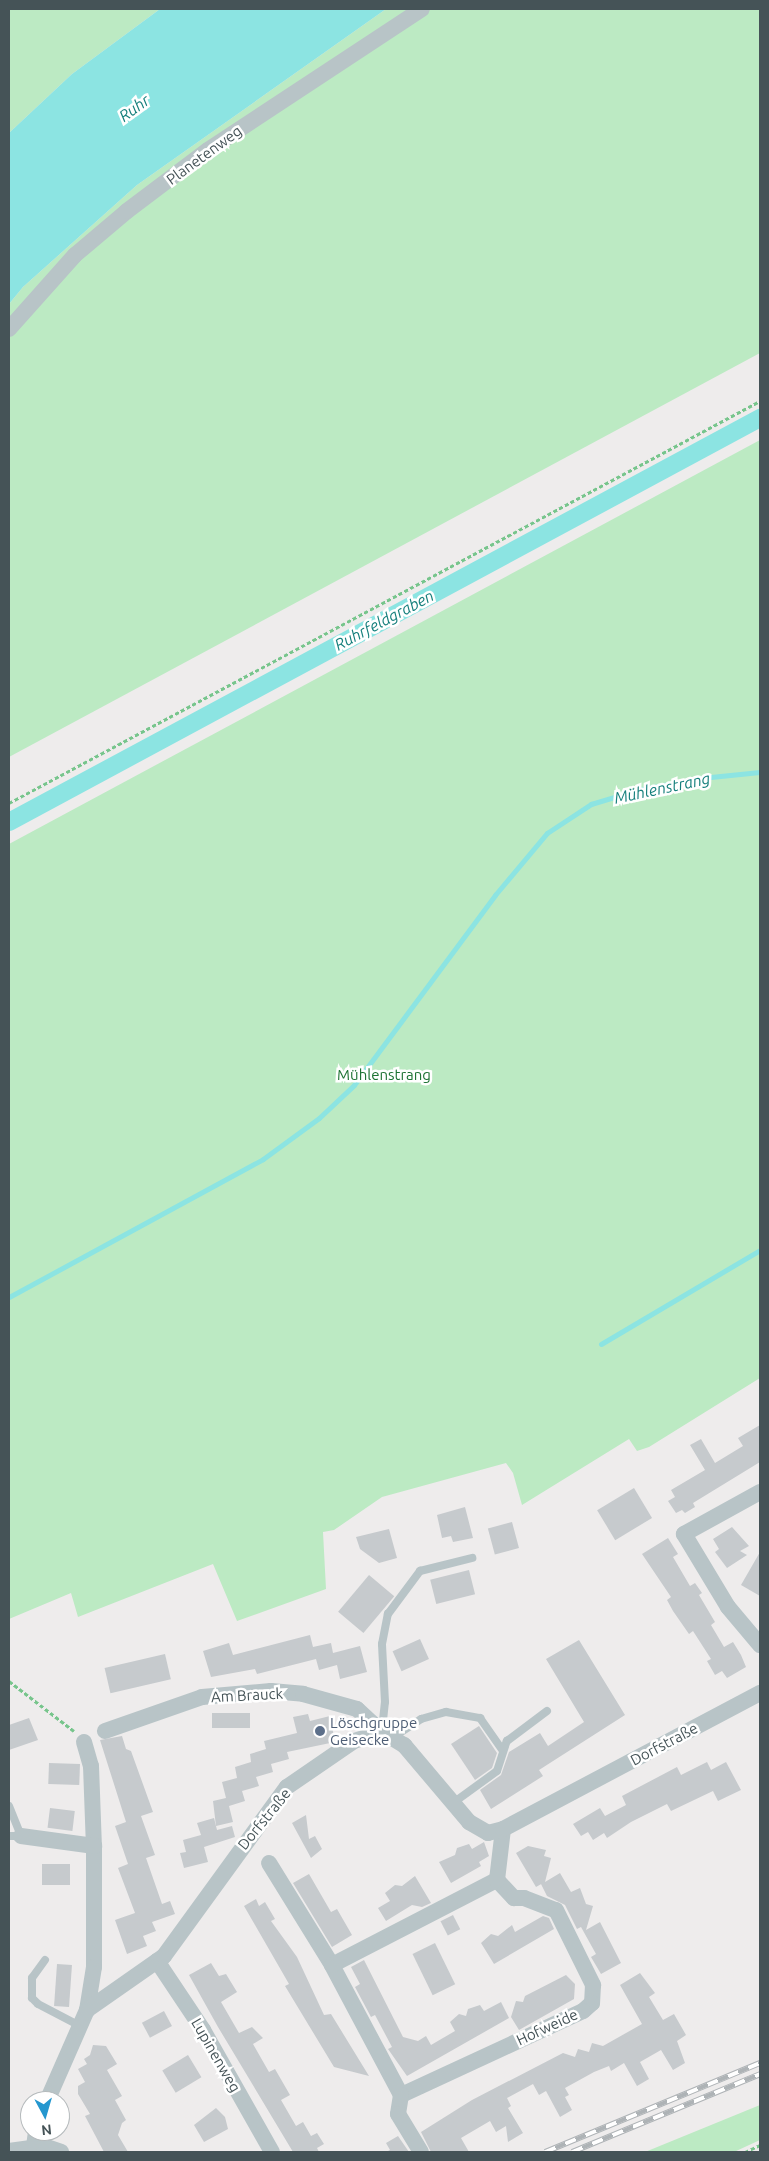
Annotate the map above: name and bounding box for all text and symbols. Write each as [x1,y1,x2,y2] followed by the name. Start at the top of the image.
[115,90,153,126] water label: Ruhr
[163,122,245,188] street label: Planetenweg
[331,586,437,654] water label: Ruhrfeldgraben
[612,768,712,808] water label: Mühlenstrang
[337,1066,431,1084] park label: Mühlenstrang
[211,1684,283,1706] street label: Am Brauck
[330,1713,417,1748] place label: Löschgruppe Geisecke
[627,1719,701,1769] street label: Dorfstraße
[314,1725,326,1737] marker: Löschgruppe Geisecke
[234,1785,294,1853] street label: Dorfstraße
[513,2005,581,2049] street label: Hofweide
[188,2015,244,2095] street label: Lupinenweg
[20,2091,70,2141] north arrow
[40,2121,53,2138] text: N

